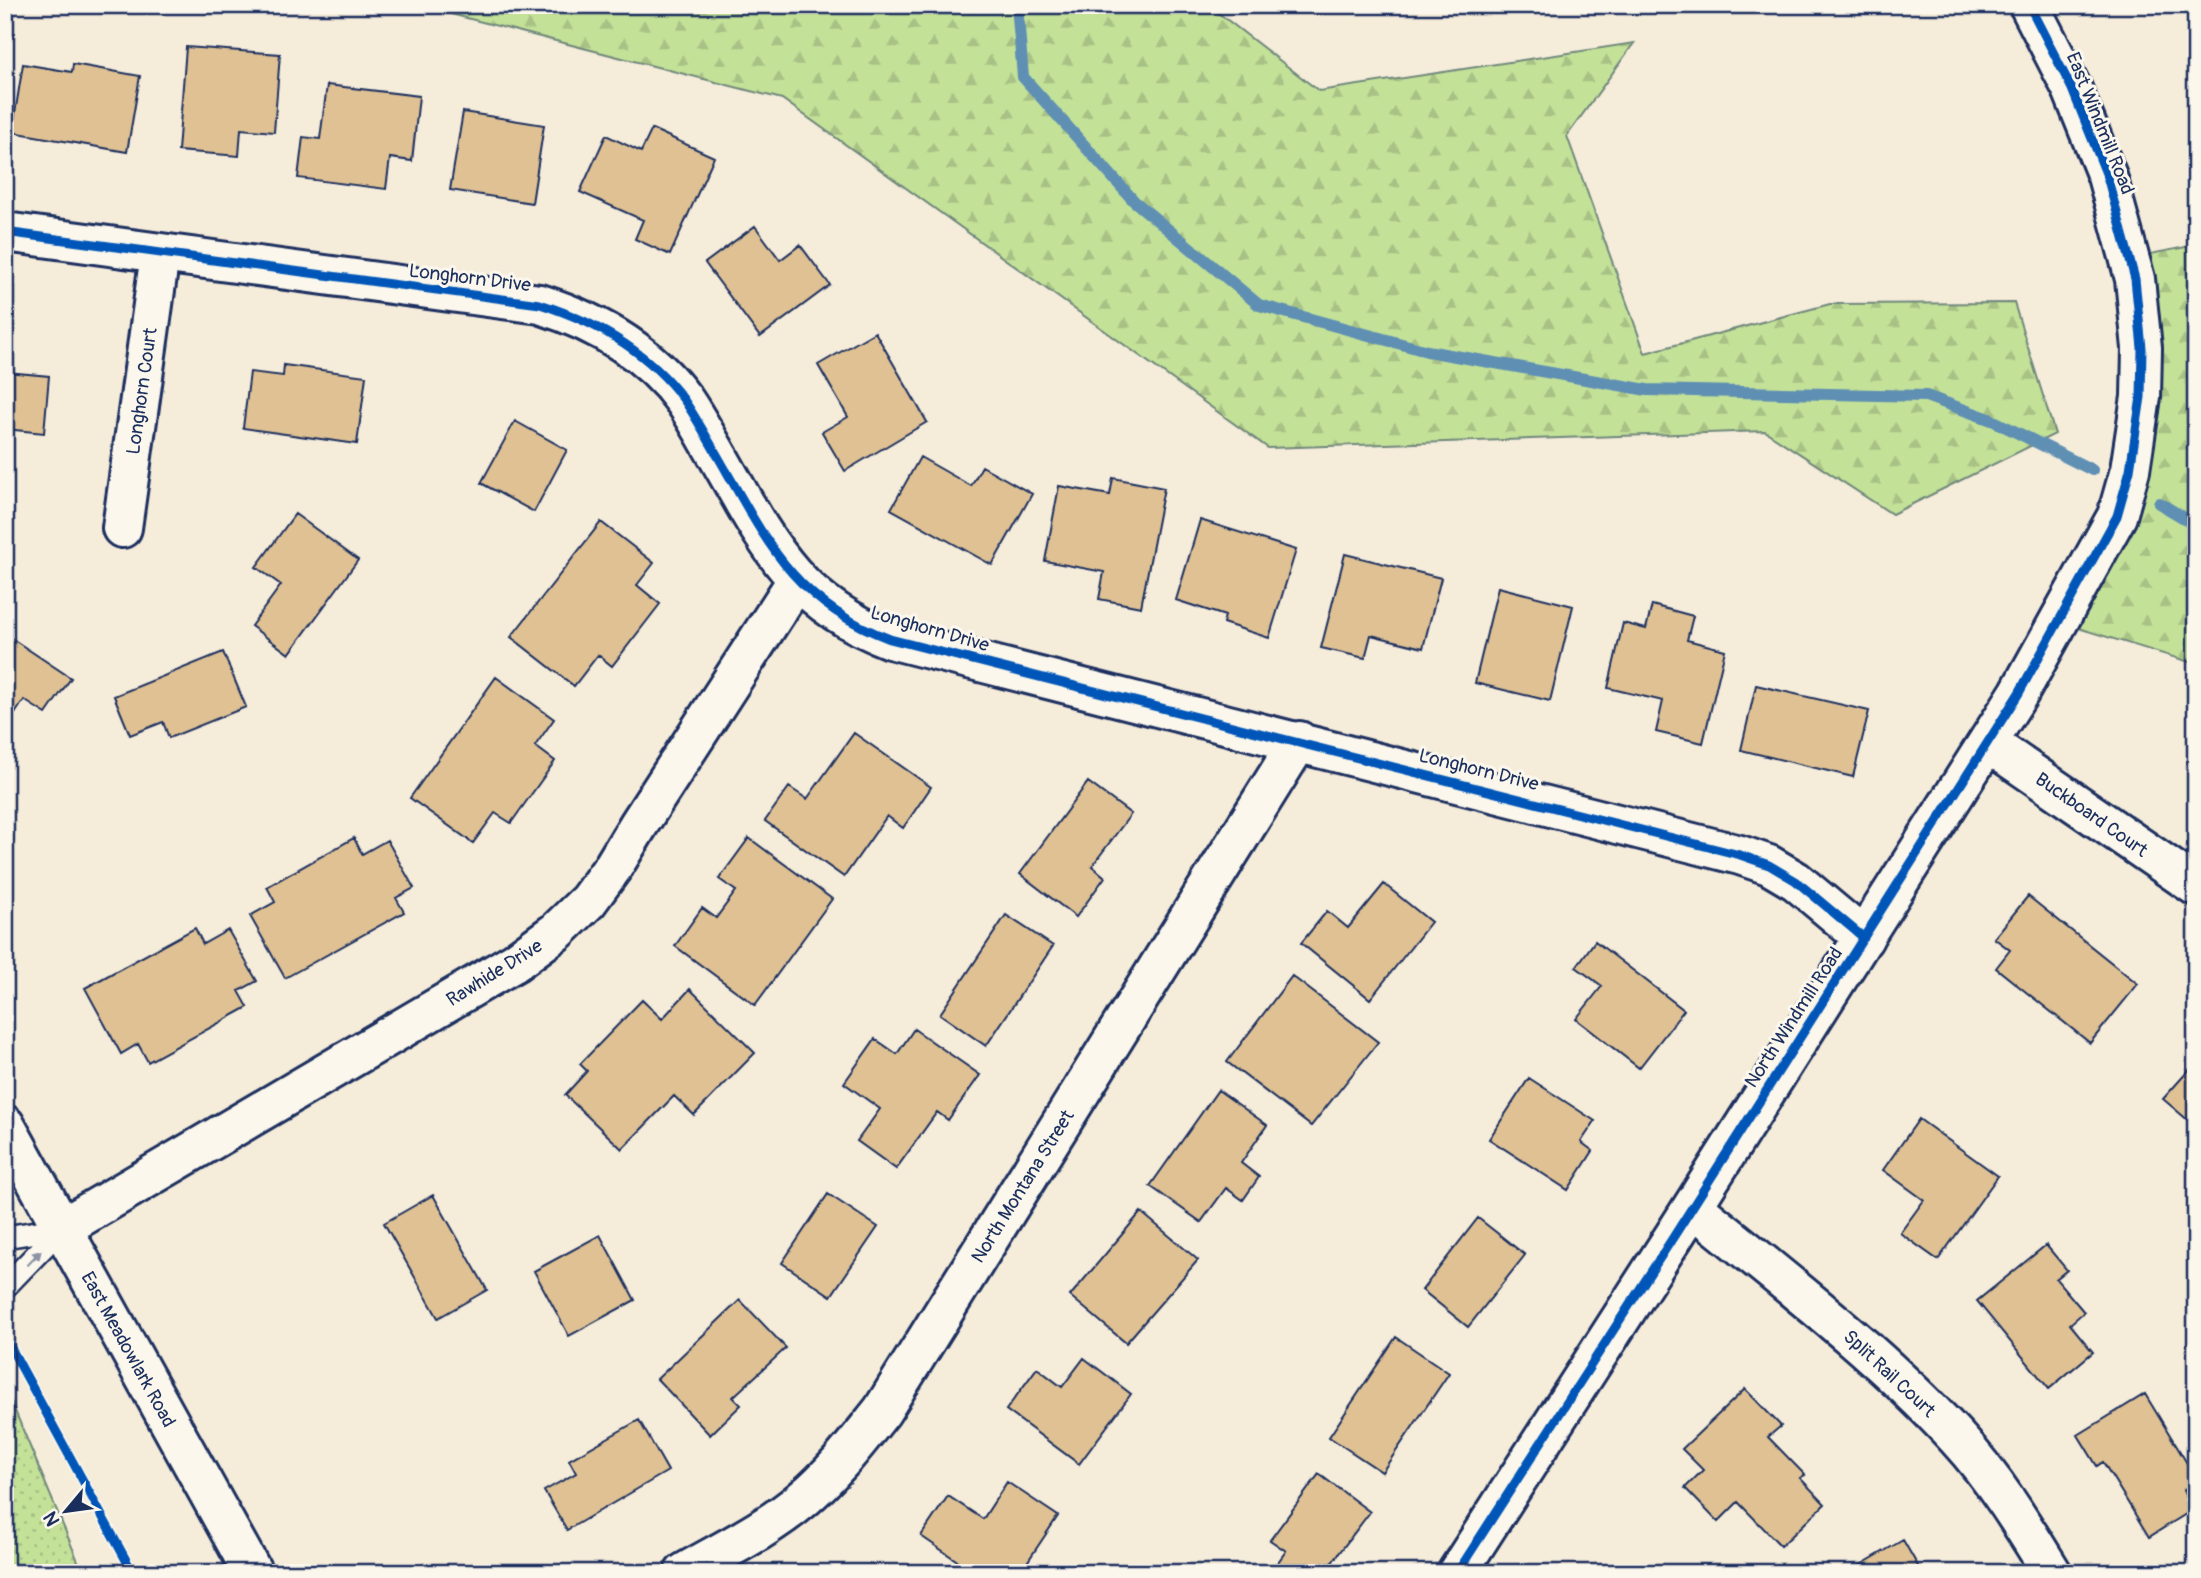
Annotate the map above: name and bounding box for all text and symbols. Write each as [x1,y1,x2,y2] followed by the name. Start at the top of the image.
[2061,49,2140,198] street label: East Windmill Road
[408,259,533,297] street label: Longhorn Drive
[121,326,163,456] street label: Longhorn Court
[868,601,993,658] street label: Longhorn Drive
[1416,743,1542,797] street label: Longhorn Drive
[2030,767,2153,863] street label: Buckboard Court
[442,934,548,1012] street label: Rawhide Drive
[1739,943,1848,1092] street label: North Windmill Road
[966,1105,1080,1267] street label: North Montana Street
[25,1250,41,1267] one-way arrow
[75,1267,181,1431] street label: East Meadowlark Road
[1838,1325,1941,1423] street label: Split Rail Court
[32,1476,102,1546] north arrow
[38,1507,66,1530] text: N

